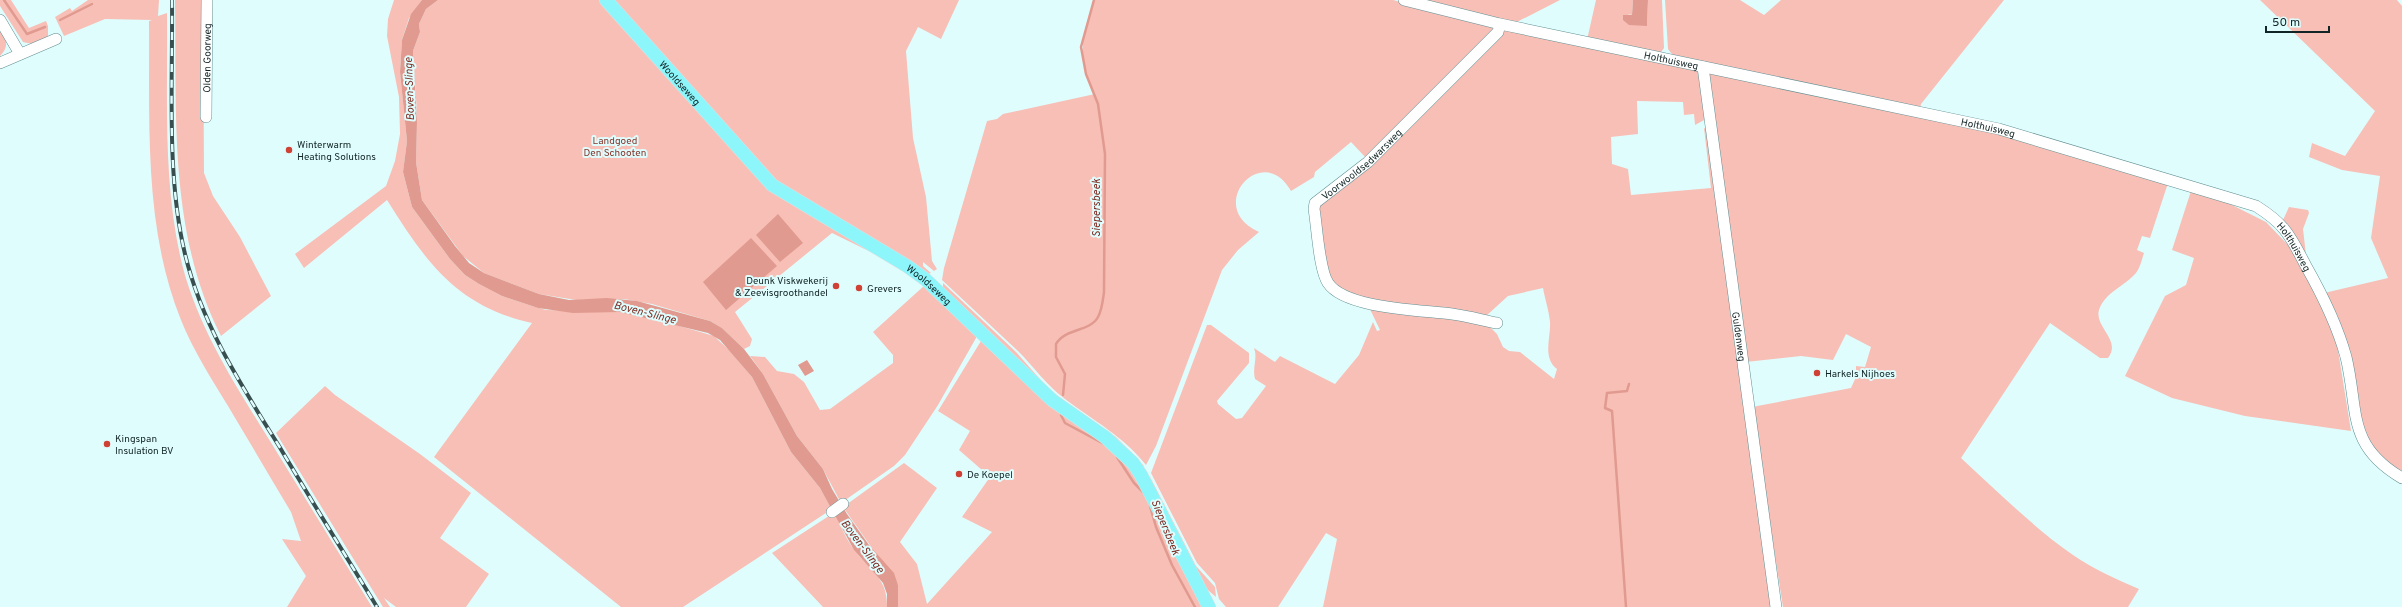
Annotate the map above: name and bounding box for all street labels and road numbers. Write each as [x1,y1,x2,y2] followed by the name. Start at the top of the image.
[201,23,215,93] street label: Olden Goorweg
[1642,49,1699,74] street label: Holthuisweg
[655,58,703,109] street label: Wooldseweg
[1960,116,2017,142] street label: Holthuisweg
[1320,127,1405,203] street label: Voorwooldsedwarsweg
[2273,220,2313,274] street label: Holthuisweg
[903,263,954,309] street label: Wooldseweg
[1728,311,1748,362] street label: Guldenweg

